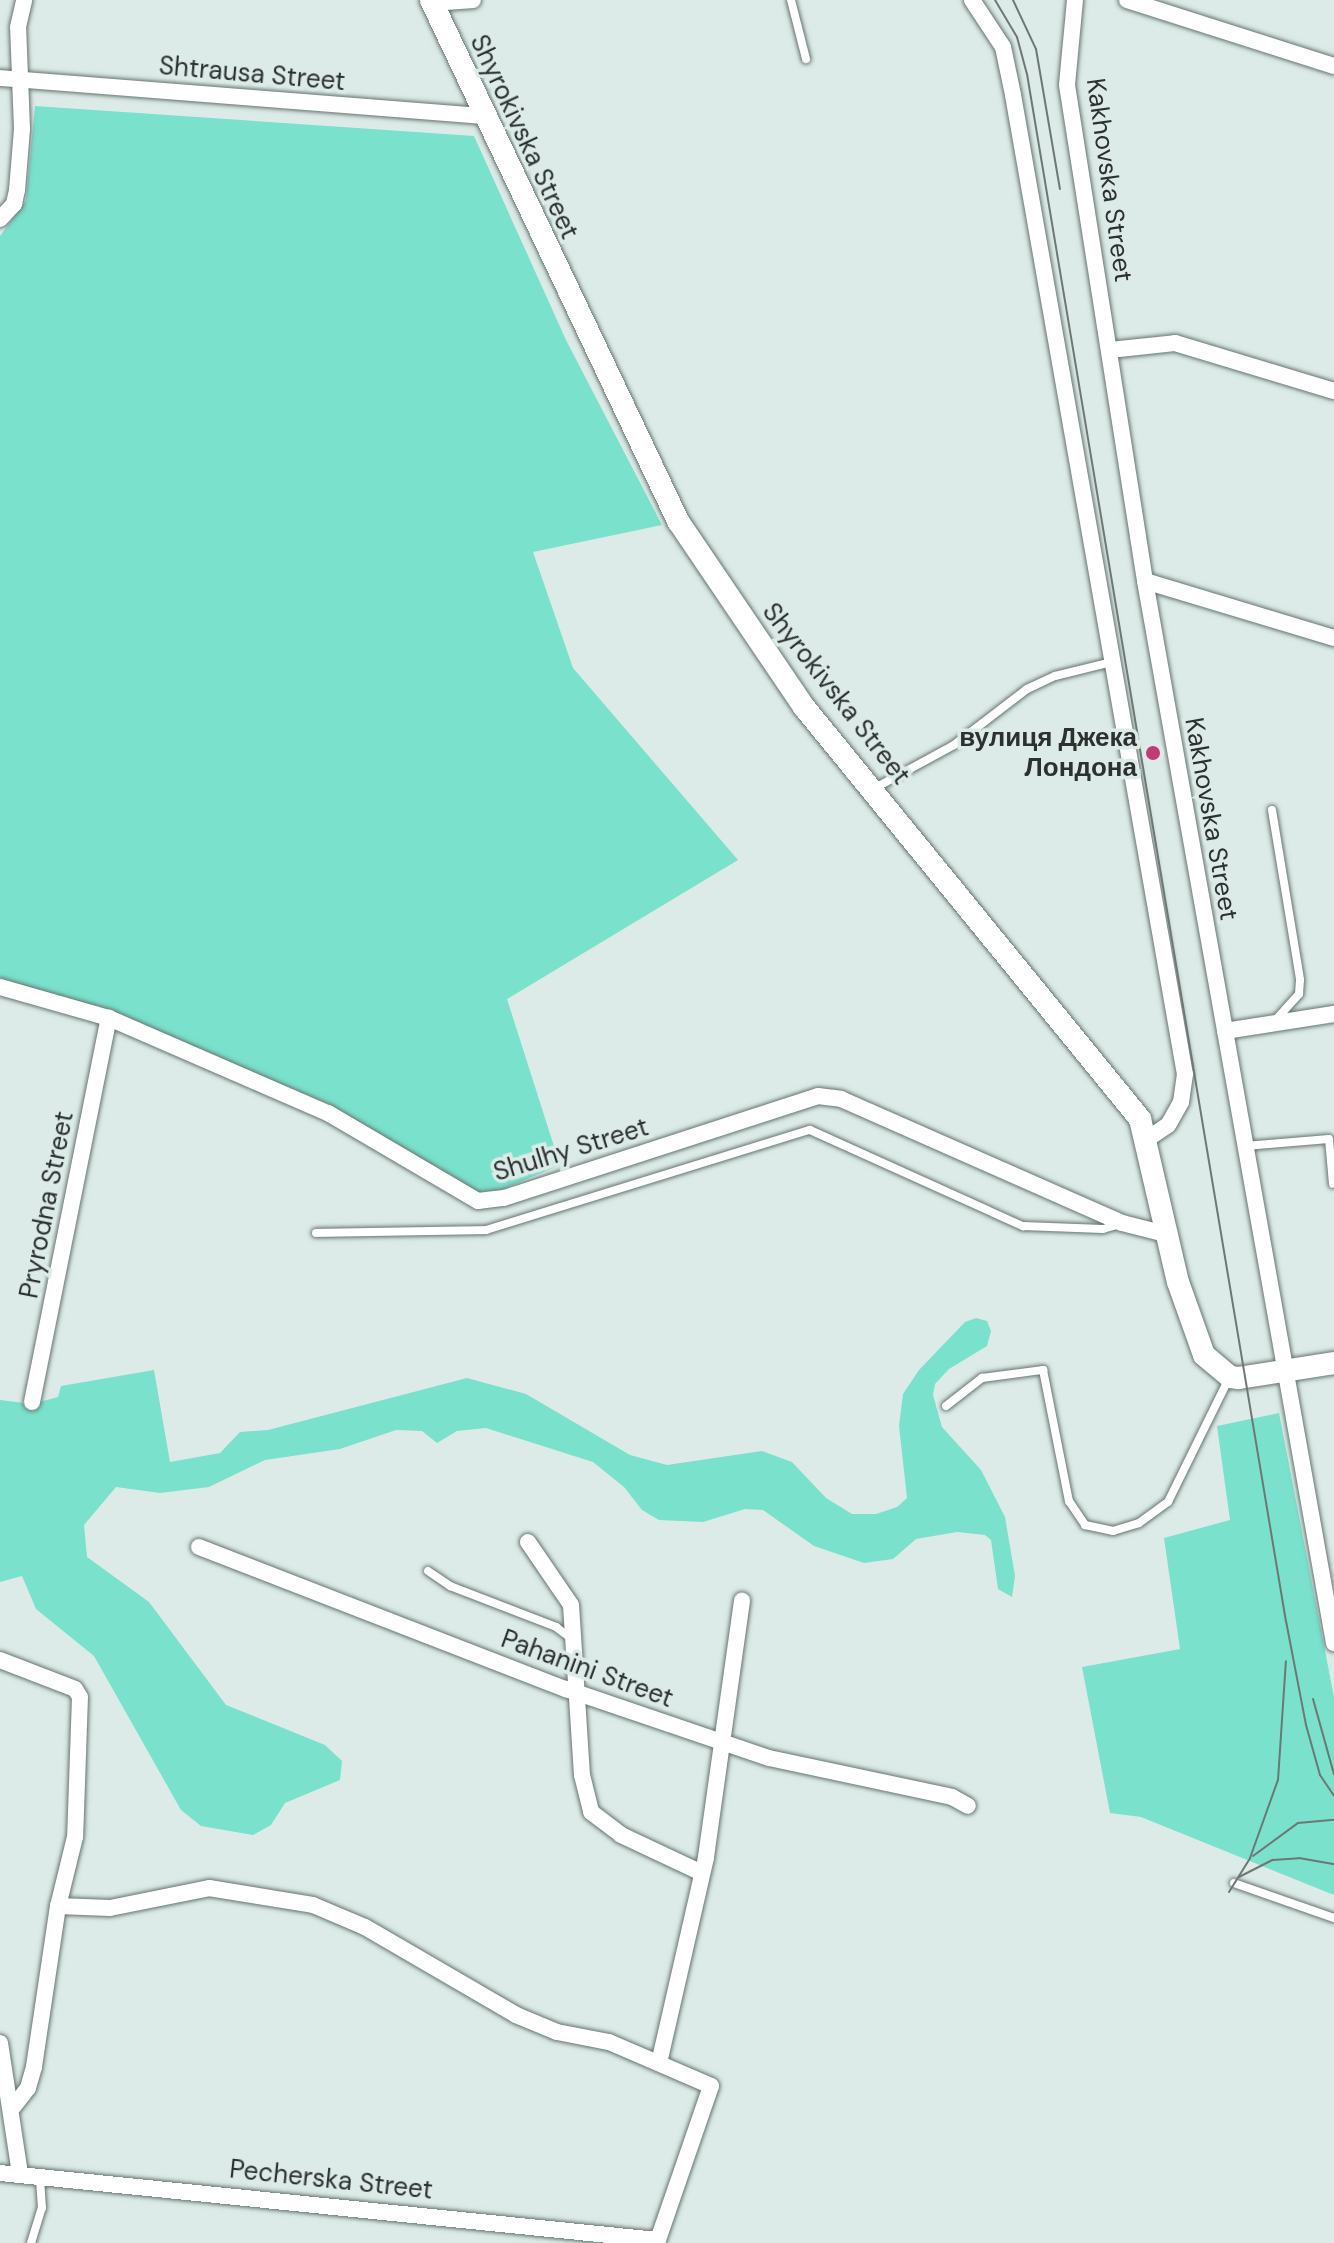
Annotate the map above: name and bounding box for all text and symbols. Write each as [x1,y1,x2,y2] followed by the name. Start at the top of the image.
[463,30,585,244] street label: Shyrokivska Street
[158,50,346,98] street label: Shtrausa Street
[1079,76,1139,284] street label: Kakhovska Street
[755,597,917,791] street label: Shyrokivska Street
[1178,715,1244,923] street label: Kakhovska Street
[959,722,1137,784] place label: вулиця Джека Лондона
[1144,744,1162,762] marker: вулиця Джека Лондона
[14,1109,80,1301] street label: Pryrodna Street
[490,1112,652,1188] street label: Shulhy Street
[497,1623,677,1715] street label: Pahanini Street
[228,2154,434,2206] street label: Pecherska Street

